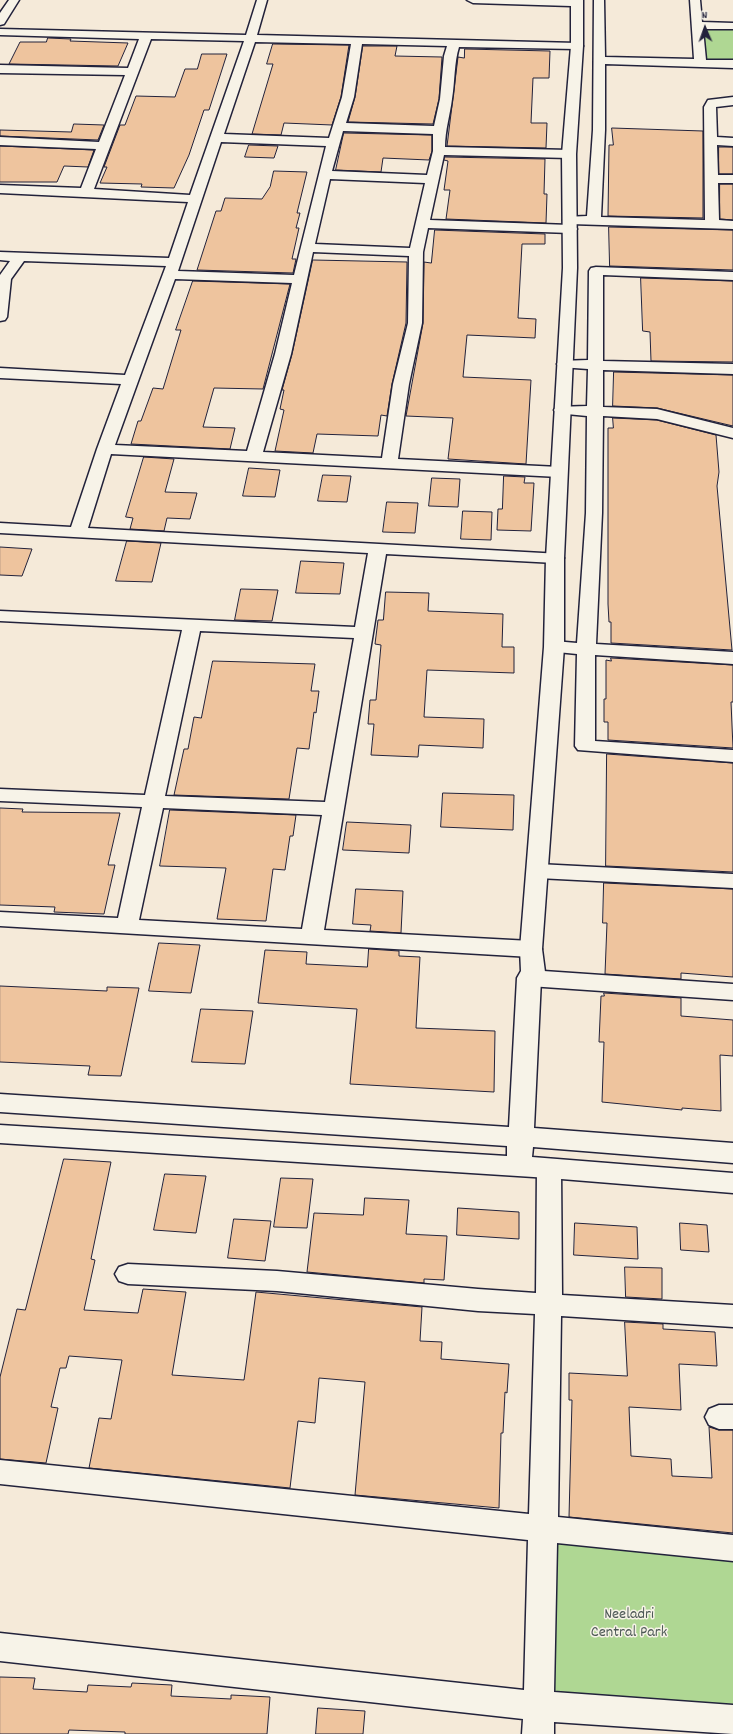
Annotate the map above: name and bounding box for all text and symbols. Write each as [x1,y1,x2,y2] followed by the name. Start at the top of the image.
[685,8,725,48] north arrow
[702,8,708,24] text: N
[591,1606,667,1644] park label: Neeladri Central Park

